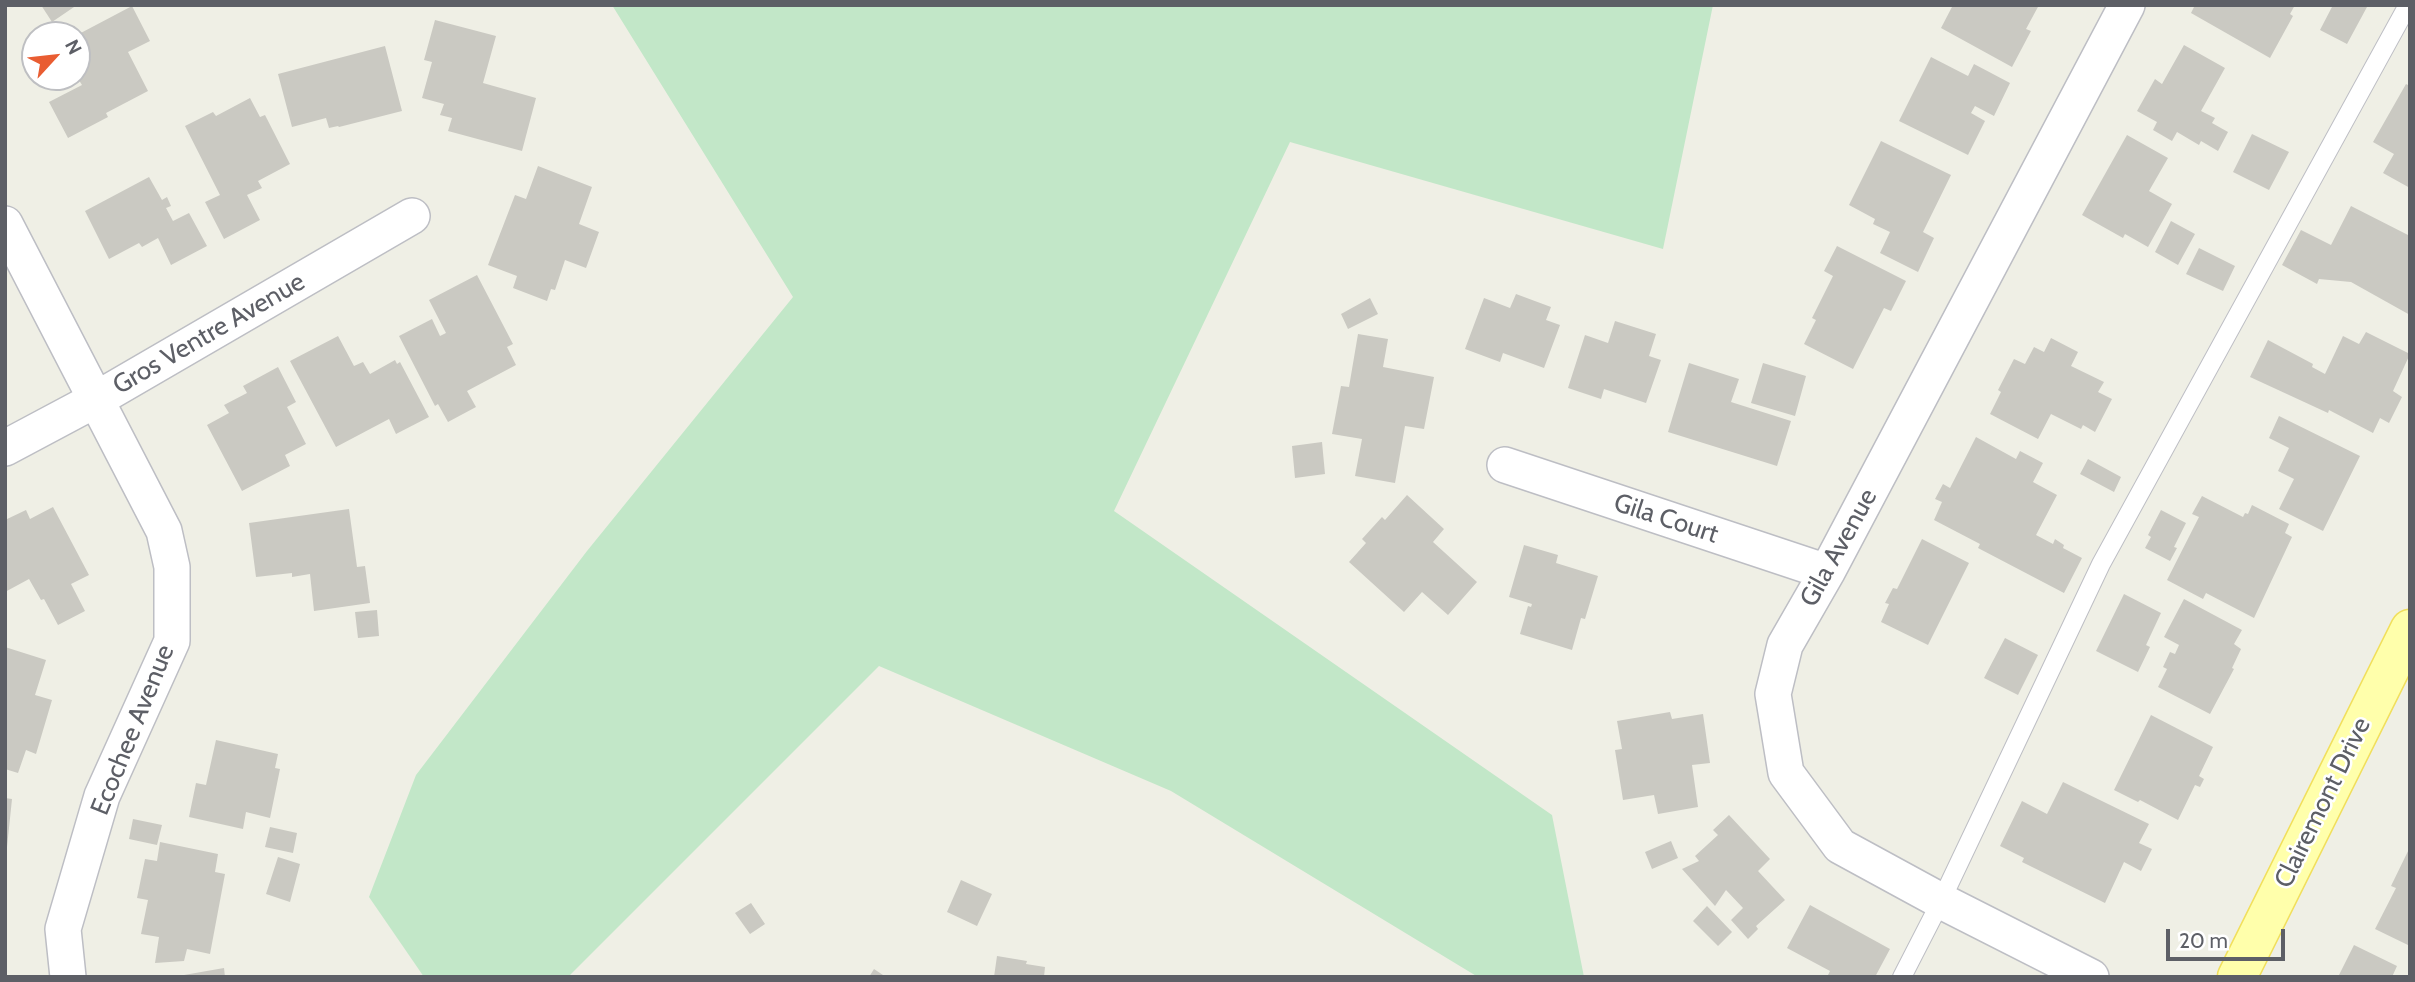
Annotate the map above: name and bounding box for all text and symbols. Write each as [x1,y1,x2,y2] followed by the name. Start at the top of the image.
[21,21,91,91] north arrow
[60,36,87,58] text: N
[108,266,310,402] street label: Gros Ventre Avenue
[1794,484,1884,612] street label: Gila Avenue
[1610,488,1722,550] street label: Gila Court
[85,640,181,820] street label: Ecochee Avenue
[2268,713,2378,893] street label: Clairemont Drive
[2170,916,2289,960] scale bar
[2179,928,2228,953] text: 20 m

